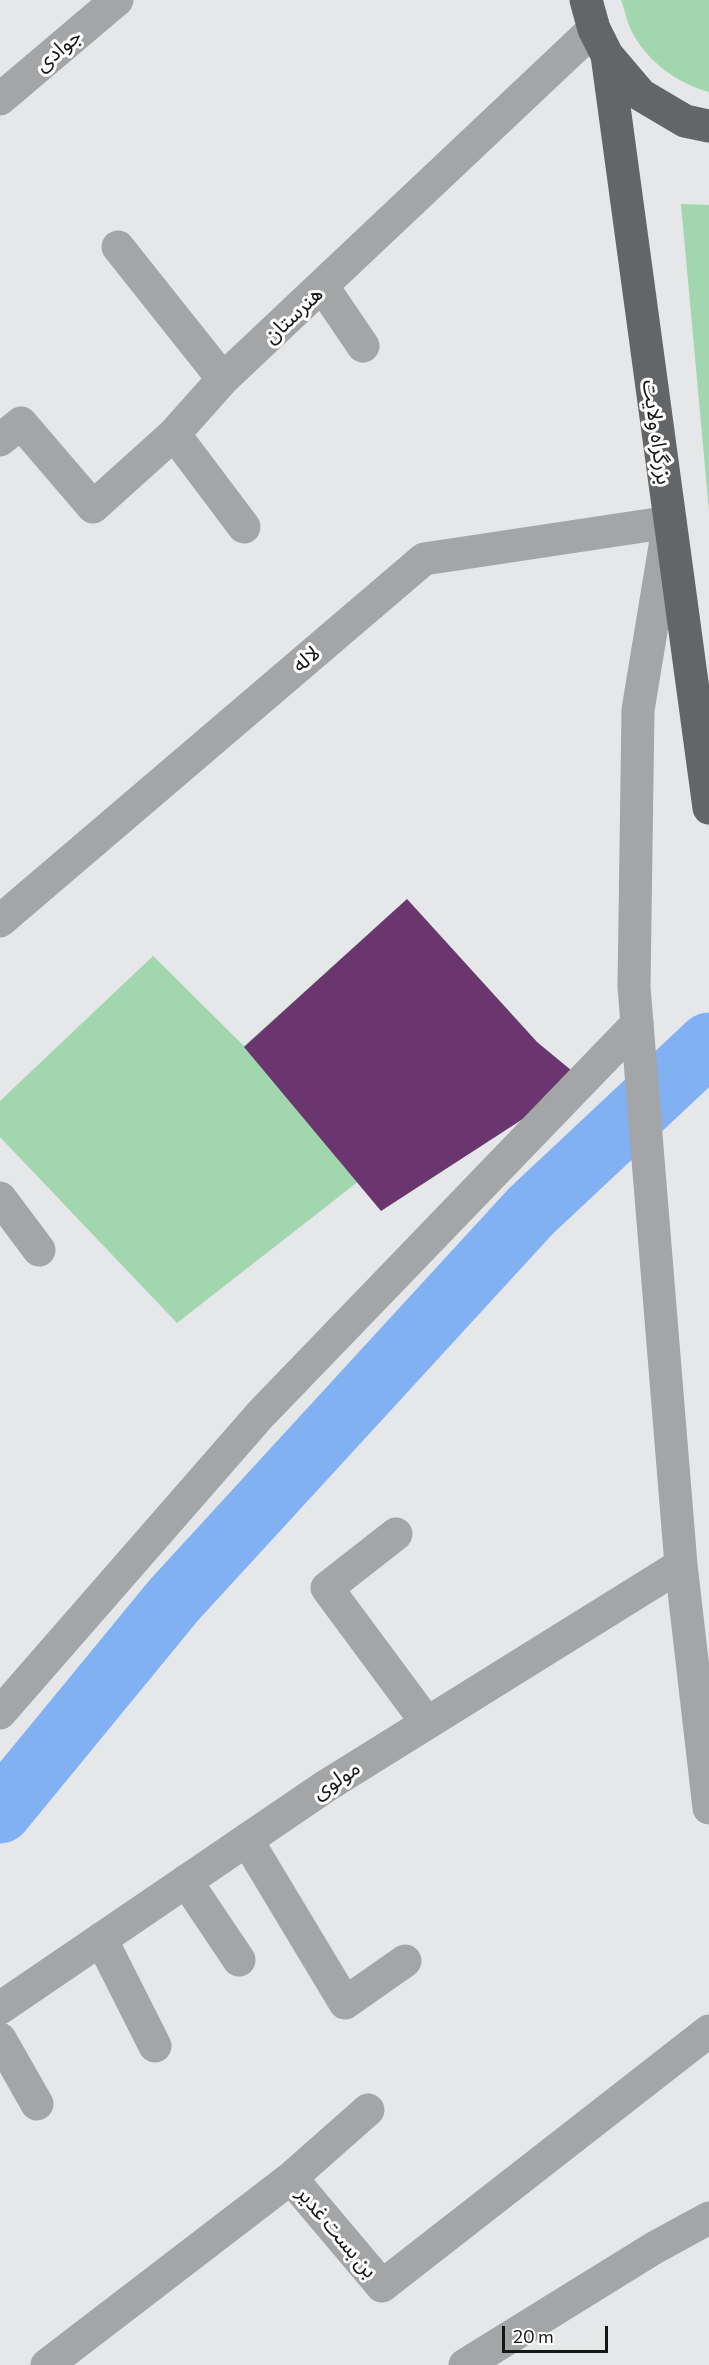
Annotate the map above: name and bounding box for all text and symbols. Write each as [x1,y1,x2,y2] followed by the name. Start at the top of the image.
[30,23,86,77] street label: جوادی
[258,281,328,349] street label: هنرستان
[637,378,677,486] street label: بزرگراه ولایت
[287,640,325,678] street label: لاله
[307,1755,365,1805] street label: مولوی
[291,2181,383,2283] street label: بن بست غدیر
[505,2314,612,2352] scale bar
[513,2325,554,2347] text: 20 m

